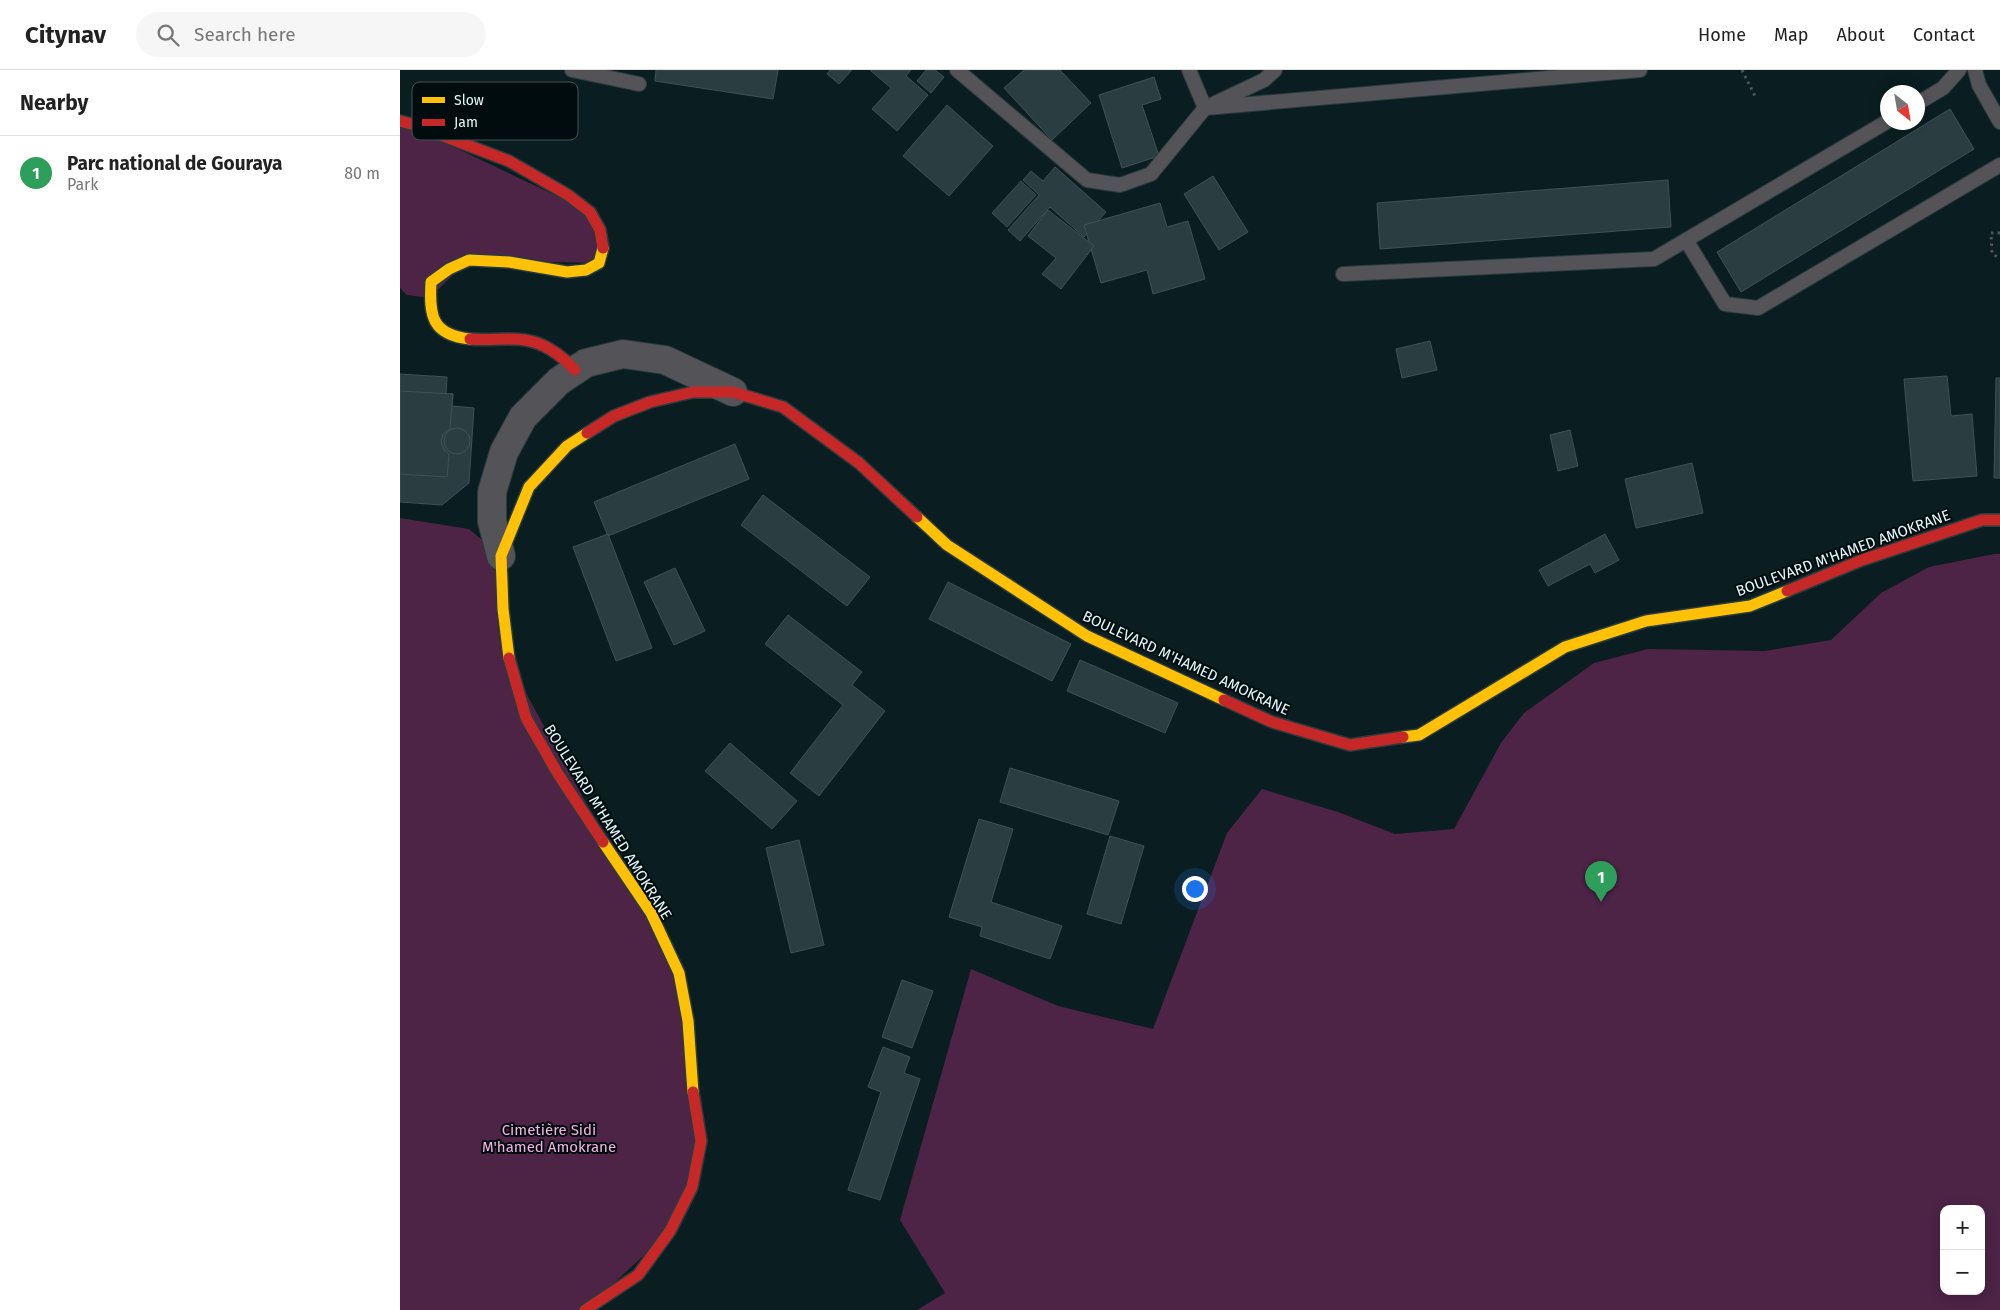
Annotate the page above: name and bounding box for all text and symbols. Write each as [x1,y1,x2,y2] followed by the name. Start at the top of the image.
[136,12,486,57] search box
[25,21,106,49] text: Citynav
[154,21,182,49] icon: search
[194,23,296,46] text: Search here
[1698,24,1746,46] text: Home
[1774,24,1808,46] text: Map
[1836,24,1885,46] text: About
[1913,24,1975,46] text: Contact
[412,82,578,140] legend
[1880,85,1925,130] north arrow
[20,90,88,116] text: Nearby
[454,92,484,109] text: Slow
[454,114,478,131] text: Jam
[67,152,283,175] text: Parc national de Gouraya
[32,164,40,183] text: 1
[344,164,380,183] text: 80 m
[67,175,99,194] text: Park
[1733,506,1953,600] street label: BOULEVARD M'HAMED AMOKRANE
[1079,607,1293,719] street label: BOULEVARD M'HAMED AMOKRANE
[540,721,676,923] street label: BOULEVARD M'HAMED AMOKRANE
[1585,861,1617,902] pin: 1
[1182,876,1208,902] your location
[482,1121,616,1156] park label: Cimetière Sidi M'hamed Amokrane
[1940,1205,1985,1295] map controls
[1940,1205,1985,1250] button: +
[1940,1250,1985,1295] button: −

